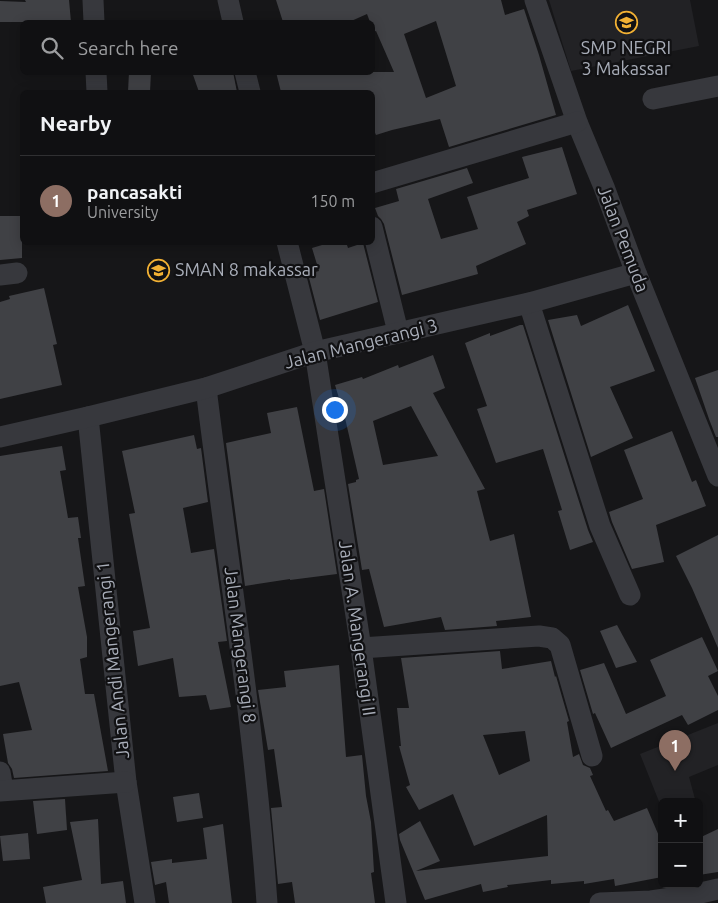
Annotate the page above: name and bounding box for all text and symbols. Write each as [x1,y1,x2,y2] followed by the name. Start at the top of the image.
[614,11,638,35] school or university icon: SMP NEGRI 3 Makassar
[20,20,375,75] search box
[38,34,66,62] icon: search
[78,37,178,59] text: Search here
[581,37,671,78] place label: SMP NEGRI 3 Makassar
[40,111,111,135] text: Nearby
[87,181,182,203] text: pancasakti
[594,183,653,295] street label: Jalan Pemuda
[51,192,61,210] text: 1
[310,192,355,210] text: 150 m
[87,203,158,221] text: University
[147,258,171,282] school or university icon: SMAN 8 makassar
[175,259,318,279] place label: SMAN 8 makassar
[282,314,439,372] street label: Jalan Mangerangi 3
[322,397,348,423] your location
[336,539,380,717] street label: Jalan A. Mangerangi II
[92,560,132,760] street label: Jalan Andi Mangerangi 1
[221,566,261,724] street label: Jalan Mangerangi 8
[659,730,691,771] pin: 1
[658,798,703,888] map controls
[658,798,703,843] button: +
[658,843,703,888] button: −

